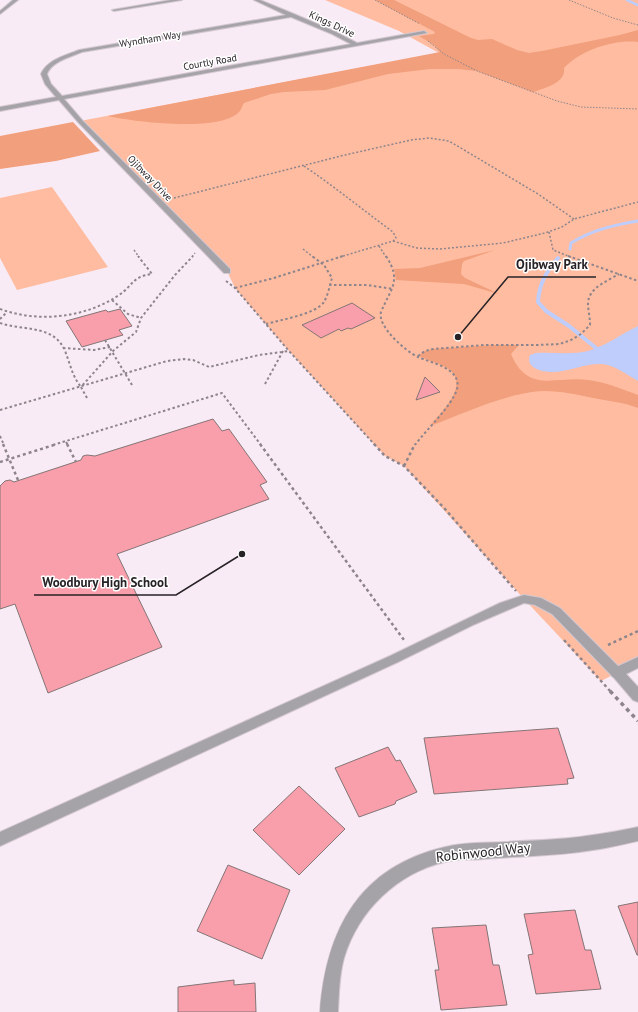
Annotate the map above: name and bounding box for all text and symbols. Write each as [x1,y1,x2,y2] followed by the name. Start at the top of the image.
[307,8,357,40] street label: Kings Drive
[118,28,182,50] street label: Wyndham Way
[182,51,238,73] street label: Courtly Road
[125,152,175,204] street label: Ojibway Drive
[508,252,596,277] callout: Ojibway Park
[516,256,589,273] text: Ojibway Park
[34,570,176,595] callout: Woodbury High School
[42,574,168,591] text: Woodbury High School
[435,838,532,866] street label: Robinwood Way

